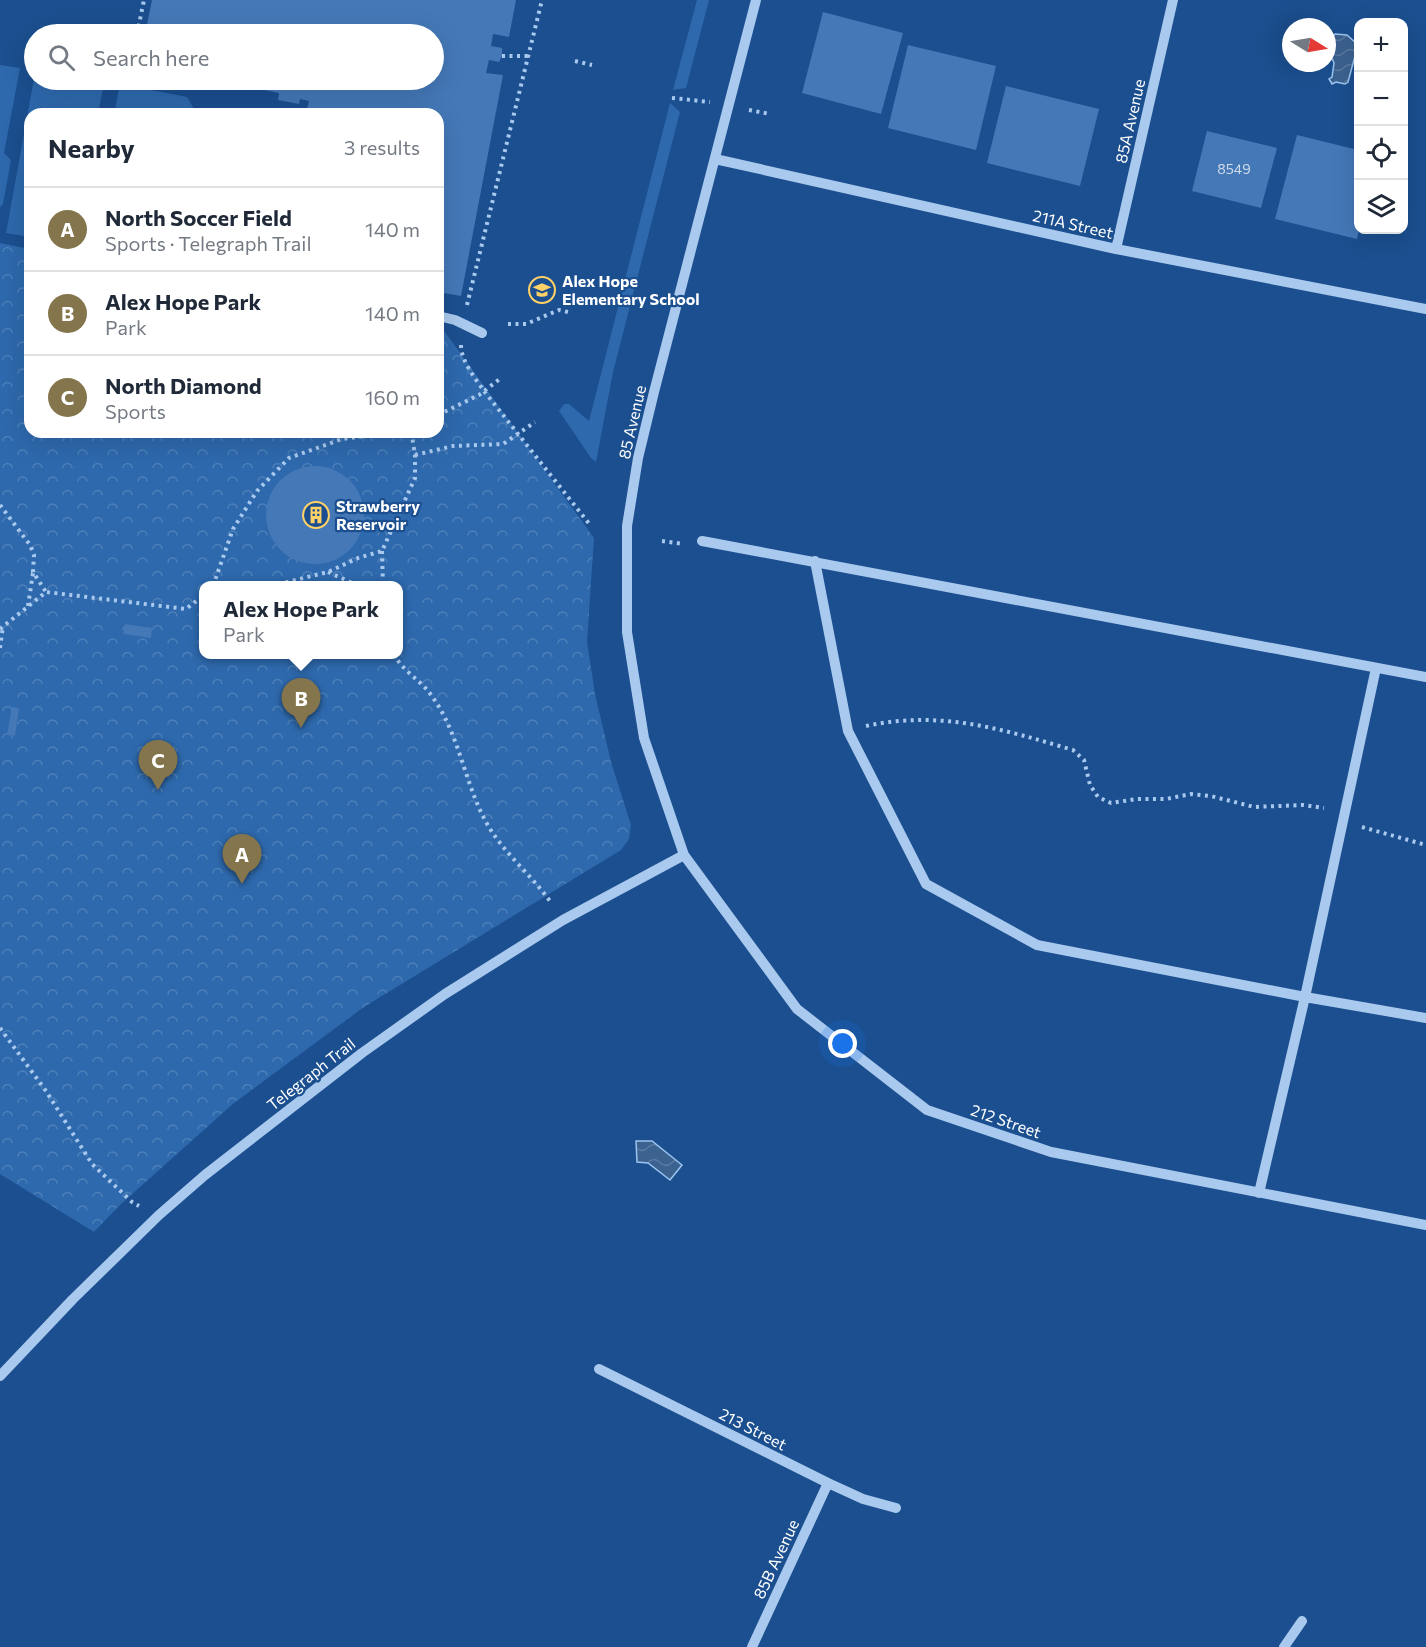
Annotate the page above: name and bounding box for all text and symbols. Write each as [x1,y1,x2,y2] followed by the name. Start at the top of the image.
[1282,18,1336,72] north arrow
[1354,18,1408,234] map controls
[1354,18,1408,72] button: +
[24,24,444,90] search box
[45,41,78,74] icon: search
[93,44,209,71] text: Search here
[1354,72,1408,126] button: −
[1111,77,1148,165] street label: 85A Avenue
[1354,126,1408,180] button: locate
[48,132,135,163] text: Nearby
[344,135,420,159] text: 3 results
[1217,160,1251,177] house number: 8549
[1354,180,1408,234] button: layers
[105,204,292,231] text: North Soccer Field
[1031,205,1116,242] street label: 211A Street
[60,217,75,241] text: A
[365,217,420,241] text: 140 m
[105,231,311,255] text: Sports · Telegraph Trail
[562,271,700,308] place label: Alex Hope Elementary School
[527,275,557,305] school or university icon: Alex Hope Elementary School
[105,288,261,315] text: Alex Hope Park
[61,301,74,325] text: B
[365,301,420,325] text: 140 m
[105,315,147,339] text: Park
[105,372,262,399] text: North Diamond
[614,383,649,461] street label: 85 Avenue
[61,385,74,409] text: C
[365,385,420,409] text: 160 m
[105,399,166,423] text: Sports
[336,496,420,533] place label: Strawberry Reservoir
[301,500,331,530] building icon: Strawberry Reservoir
[199,581,403,659] popup
[223,595,379,622] text: Alex Hope Park
[223,622,265,646] text: Park
[282,678,320,728] pin: B
[138,740,178,790] pin: C
[222,834,262,884] pin: A
[828,1029,857,1058] your location
[263,1033,359,1114] street label: Telegraph Trail
[969,1100,1044,1142] street label: 212 Street
[716,1403,791,1454] street label: 213 Street
[749,1516,802,1602] street label: 85B Avenue

